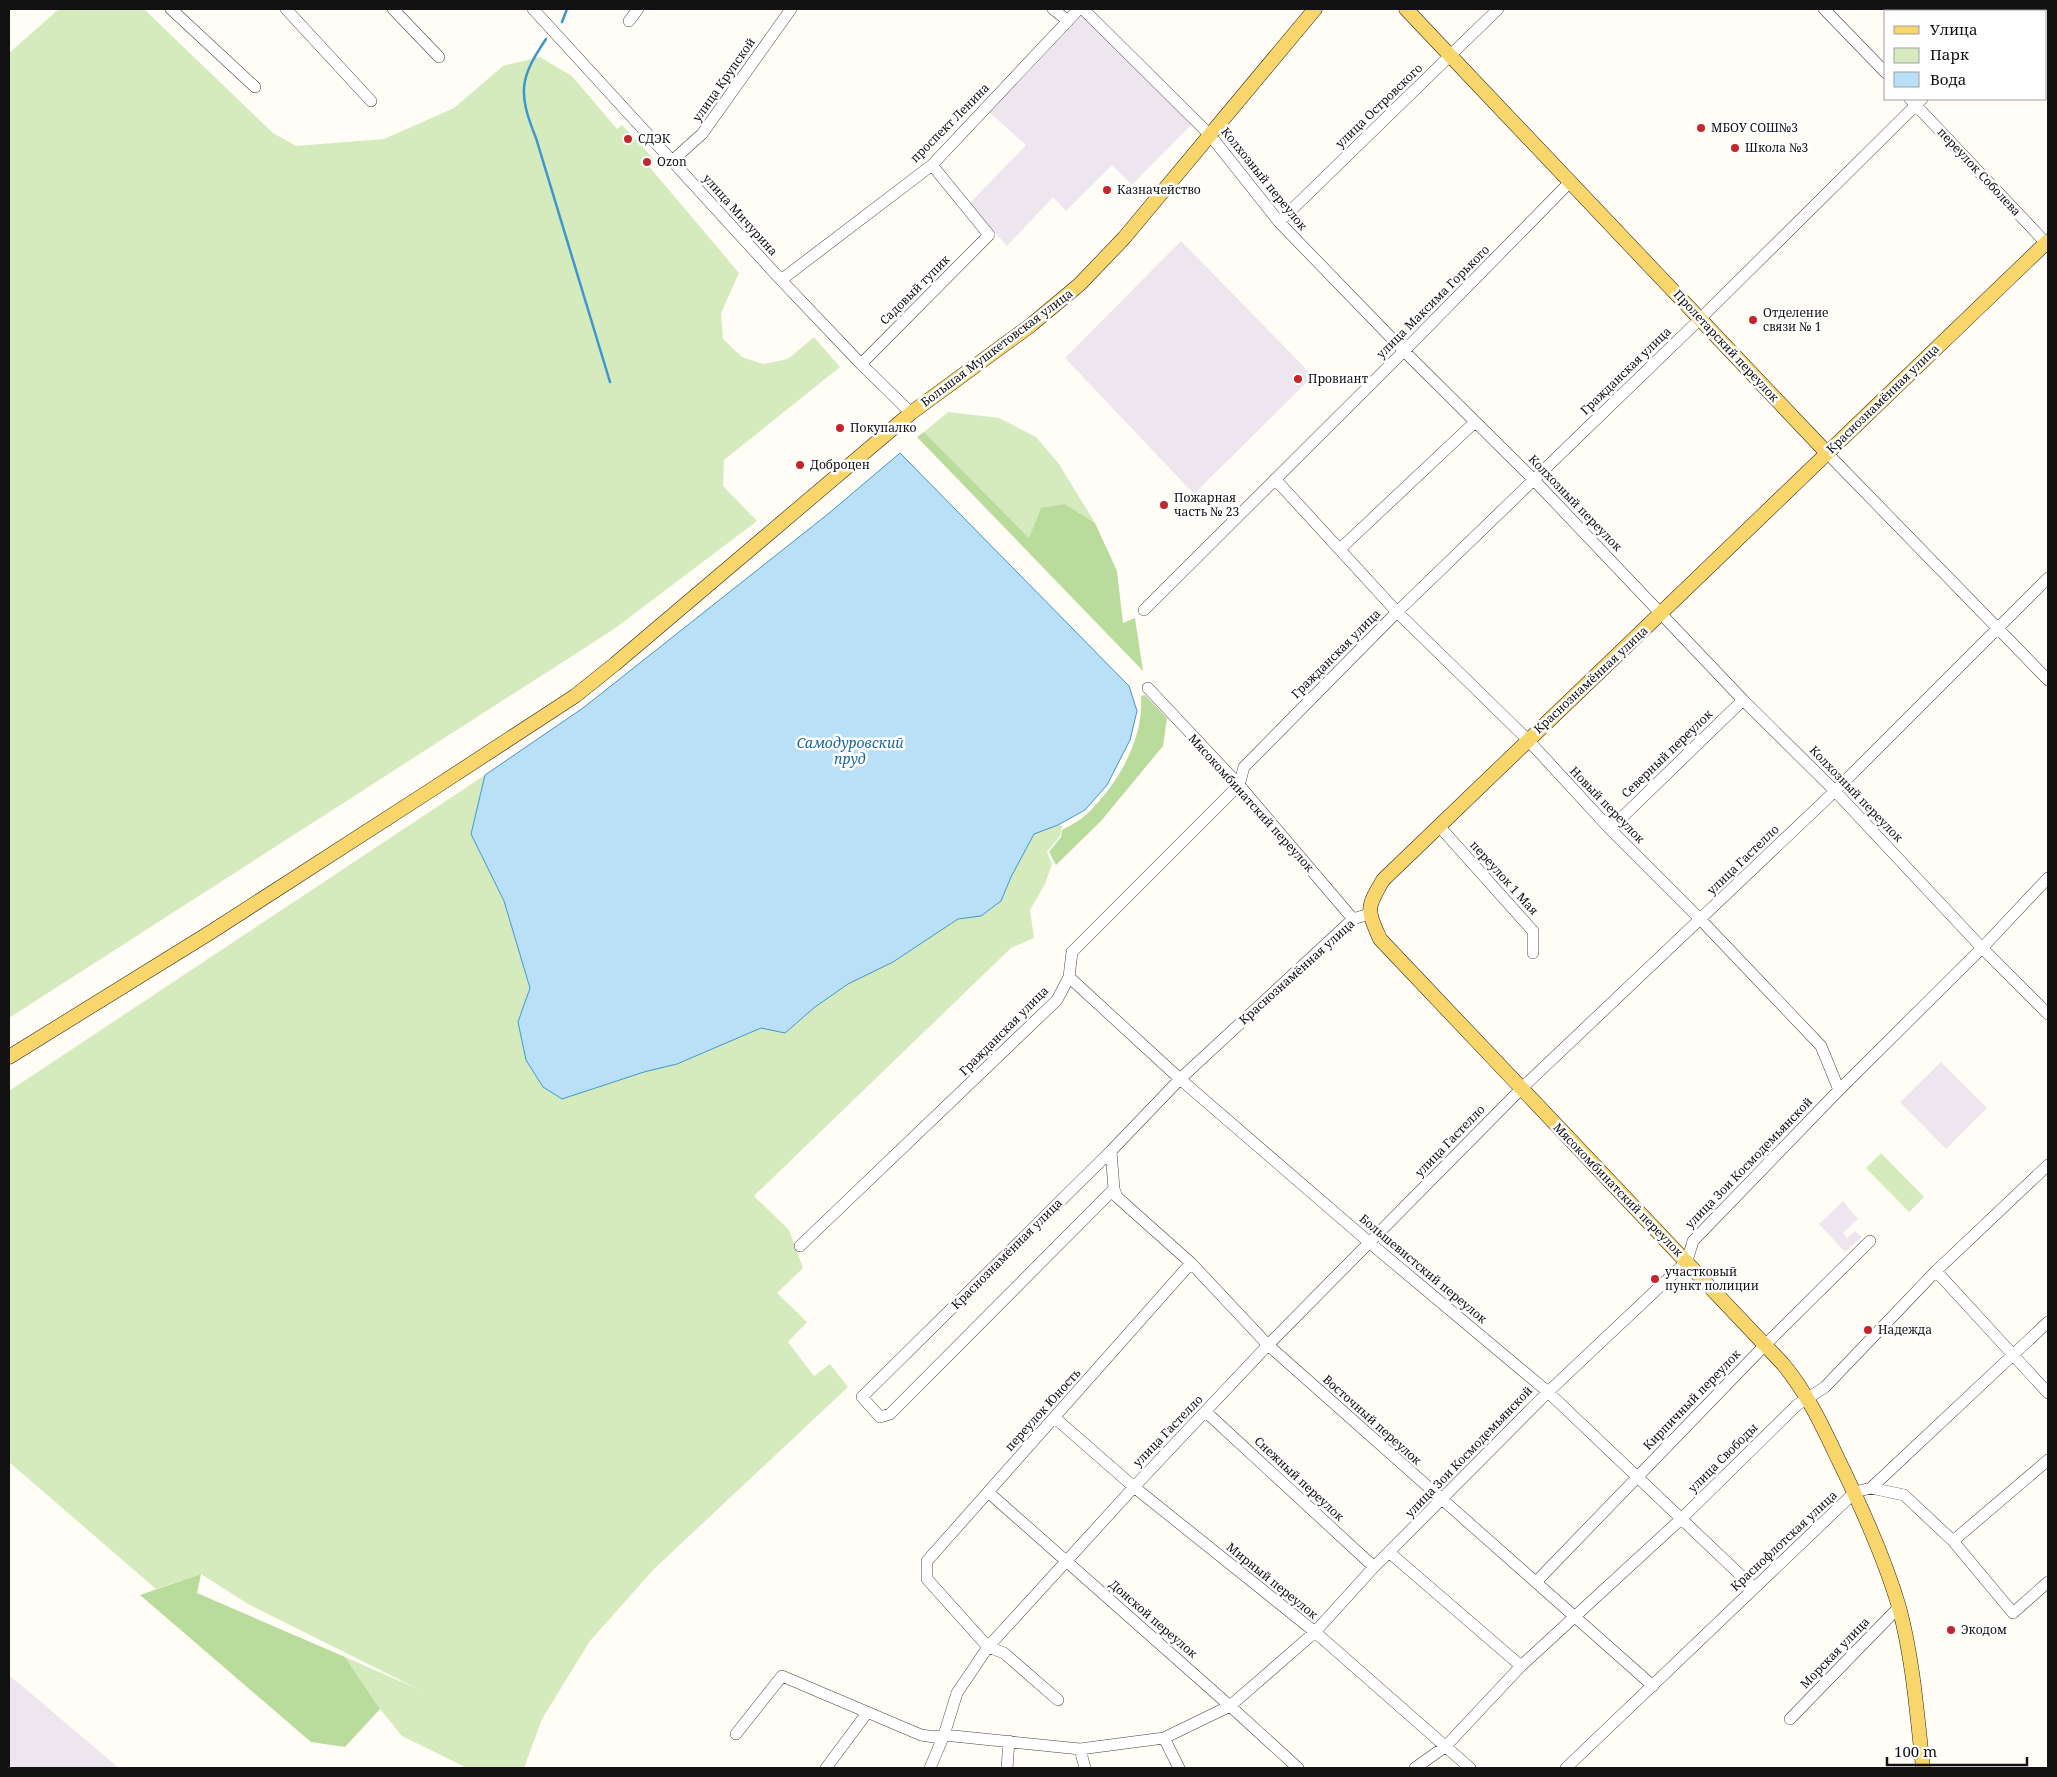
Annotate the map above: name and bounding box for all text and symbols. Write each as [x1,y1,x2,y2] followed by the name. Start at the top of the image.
[1884,10,2047,100] legend
[1930,19,1978,39] text: Улица
[688,34,759,125] street label: улица Крупской
[1930,44,1969,64] text: Парк
[1331,60,1426,152] street label: улица Островского
[1930,69,1966,89] text: Вода
[906,79,993,166] street label: проспект Ленина
[1711,119,1798,136] place label: МБОУ СОШ№3
[1695,122,1707,134] marker: МБОУ СОШ№3
[1217,124,1312,234] street label: Колхозный переулок
[1934,124,2025,220] street label: переулок Соболева
[638,130,671,147] place label: СДЭК
[622,133,634,145] marker: СДЭК
[1745,139,1809,156] place label: Школа №3
[1729,142,1741,154] marker: Школа №3
[657,153,687,170] place label: Ozon
[641,156,653,168] marker: Ozon
[699,170,782,259] street label: улица Мичурина
[1117,181,1201,198] place label: Казначейство
[1101,184,1113,196] marker: Казначейство
[1372,241,1493,362] street label: улица Максима Горького
[876,250,954,328] street label: Садовый тупик
[917,285,1076,410] street label: Большая Мушкетовская улица
[1670,286,1784,406] street label: Пролетарский переулок
[1763,304,1828,335] place label: Отделение связи № 1
[1747,314,1759,326] marker: Отделение связи № 1
[1577,323,1675,418] street label: Гражданская улица
[1823,340,1943,457] street label: Краснознамённая улица
[1308,370,1369,387] place label: Провиант
[1292,373,1304,385] marker: Провиант
[850,419,917,436] place label: Покупалко
[834,422,846,434] marker: Покупалко
[1525,451,1627,555] street label: Колхозный переулок
[810,456,870,473] place label: Доброцен
[794,459,806,471] marker: Доброцен
[1174,489,1239,520] place label: Пожарная часть № 23
[1158,499,1170,511] marker: Пожарная часть № 23
[1287,605,1384,702] street label: Гражданская улица
[1530,622,1652,737] street label: Краснознамённая улица
[1618,705,1716,802] street label: Северный переулок
[1185,730,1319,876] street label: Мясокомбинатский переулок
[796,733,904,768] water label: Самодуровский пруд
[1806,742,1908,846] street label: Колхозный переулок
[1566,762,1649,847] street label: Новый переулок
[1703,821,1782,898] street label: улица Гастелло
[1466,837,1542,919] street label: переулок 1 Мая
[1235,915,1358,1028] street label: Краснознамённая улица
[955,982,1052,1079] street label: Гражданская улица
[1681,1093,1816,1232] street label: улица Зои Космодемьянской
[1411,1101,1488,1180] street label: улица Гастелло
[1550,1119,1688,1261] street label: Мясокомбинатский переулок
[947,1194,1066,1313] street label: Краснознамённая улица
[1356,1210,1492,1328] street label: Большевистский переулок
[1665,1263,1759,1294] place label: участковый пункт полиции
[1649,1273,1661,1285] marker: участковый пункт полиции
[1878,1321,1932,1338] place label: Надежда
[1862,1324,1874,1336] marker: Надежда
[1639,1345,1745,1454] street label: Кирпичный переулок
[1001,1364,1085,1455] street label: переулок Юность
[1319,1371,1426,1469] street label: Восточный переулок
[1401,1382,1536,1521] street label: улица Зои Космодемьянской
[1129,1391,1206,1470] street label: улица Гастелло
[1684,1419,1761,1496] street label: улица Свободы
[1251,1432,1349,1525] street label: Снежный переулок
[1727,1487,1841,1595] street label: Краснофлотская улица
[1223,1538,1322,1623] street label: Мирный переулок
[1106,1576,1202,1662] street label: Донской переулок
[1796,1613,1873,1692] street label: Морская улица
[1961,1621,2007,1638] place label: Экодом
[1945,1624,1957,1636] marker: Экодом
[1887,1734,2027,1766] scale bar
[1894,1741,1937,1761] text: 100 m

